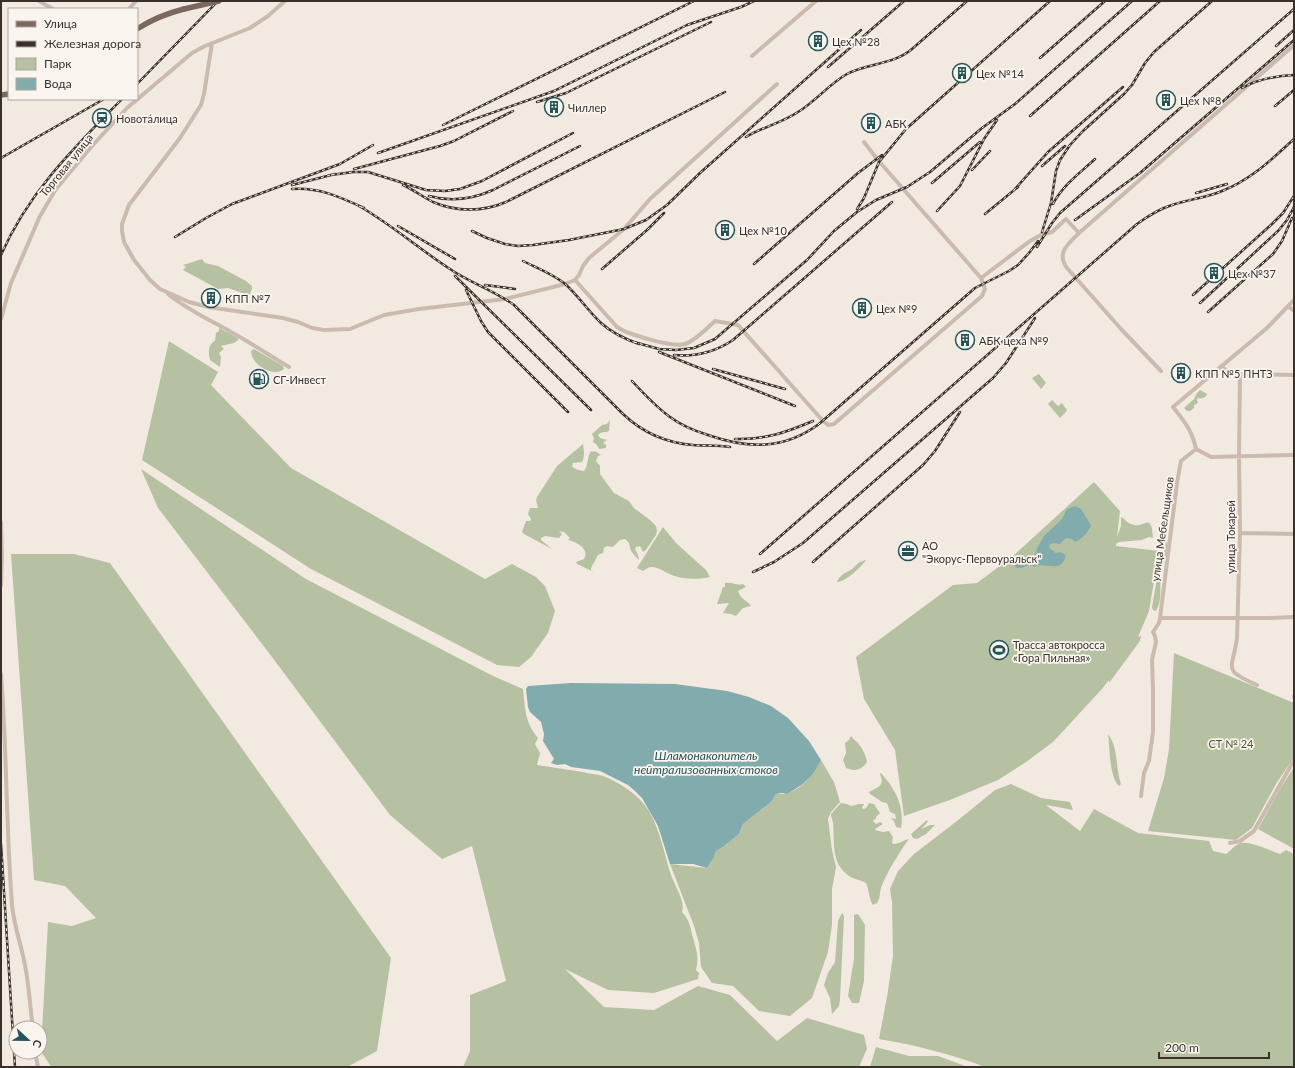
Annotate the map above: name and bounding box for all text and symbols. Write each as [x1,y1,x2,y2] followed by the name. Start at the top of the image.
[8,8,138,100] legend
[44,16,77,31] text: Улица
[807,30,829,52] building icon: Цех №28
[832,35,880,48] place label: Цех №28
[44,36,141,51] text: Железная дорога
[44,56,72,71] text: Парк
[951,62,973,84] building icon: Цех №14
[976,67,1024,80] place label: Цех №14
[44,76,72,91] text: Вода
[1155,89,1177,111] building icon: Цех №8
[1180,94,1221,107] place label: Цех №8
[543,96,565,118] building icon: Чиллер
[568,101,606,114] place label: Чиллер
[91,107,113,129] station icon: Новота́лица
[116,112,178,125] place label: Новота́лица
[860,112,882,134] building icon: АБК
[885,117,907,130] place label: АБК
[37,131,95,199] street label: Торговая улица
[714,219,736,241] building icon: Цех №10
[739,224,787,237] place label: Цех №10
[1203,262,1225,284] building icon: Цех №37
[1228,267,1276,280] place label: Цех №37
[200,287,222,309] building icon: КПП №7
[225,292,271,305] place label: КПП №7
[851,297,873,319] building icon: Цех №9
[876,302,917,315] place label: Цех №9
[954,329,976,351] building icon: АБК цеха №9
[979,334,1049,347] place label: АБК цеха №9
[1170,362,1192,384] building icon: КПП №5 ПНТЗ
[1195,367,1273,380] place label: КПП №5 ПНТЗ
[248,368,270,390] fuel station icon: СГ-Инвест
[273,373,327,386] place label: СГ-Инвест
[1148,476,1176,582] street label: улица Мебельщиков
[1224,500,1237,574] street label: улица Токарей
[922,539,1041,565] place label: АО "Экорус-Первоуральск"
[897,540,919,562] office icon: АО "Экорус-Первоуральск"
[1013,638,1105,664] place label: Трасса автокросса «Гора Пильная»
[988,639,1010,661] sports icon: Трасса автокросса «Гора Пильная»
[1209,737,1254,750] park label: СТ № 24
[634,748,778,777] water label: Шламонакопитель нейтрализованных стоков
[8,1020,48,1060] north arrow
[1159,1034,1269,1060] scale bar
[30,1038,45,1050] text: С
[1165,1040,1199,1055] text: 200 m

